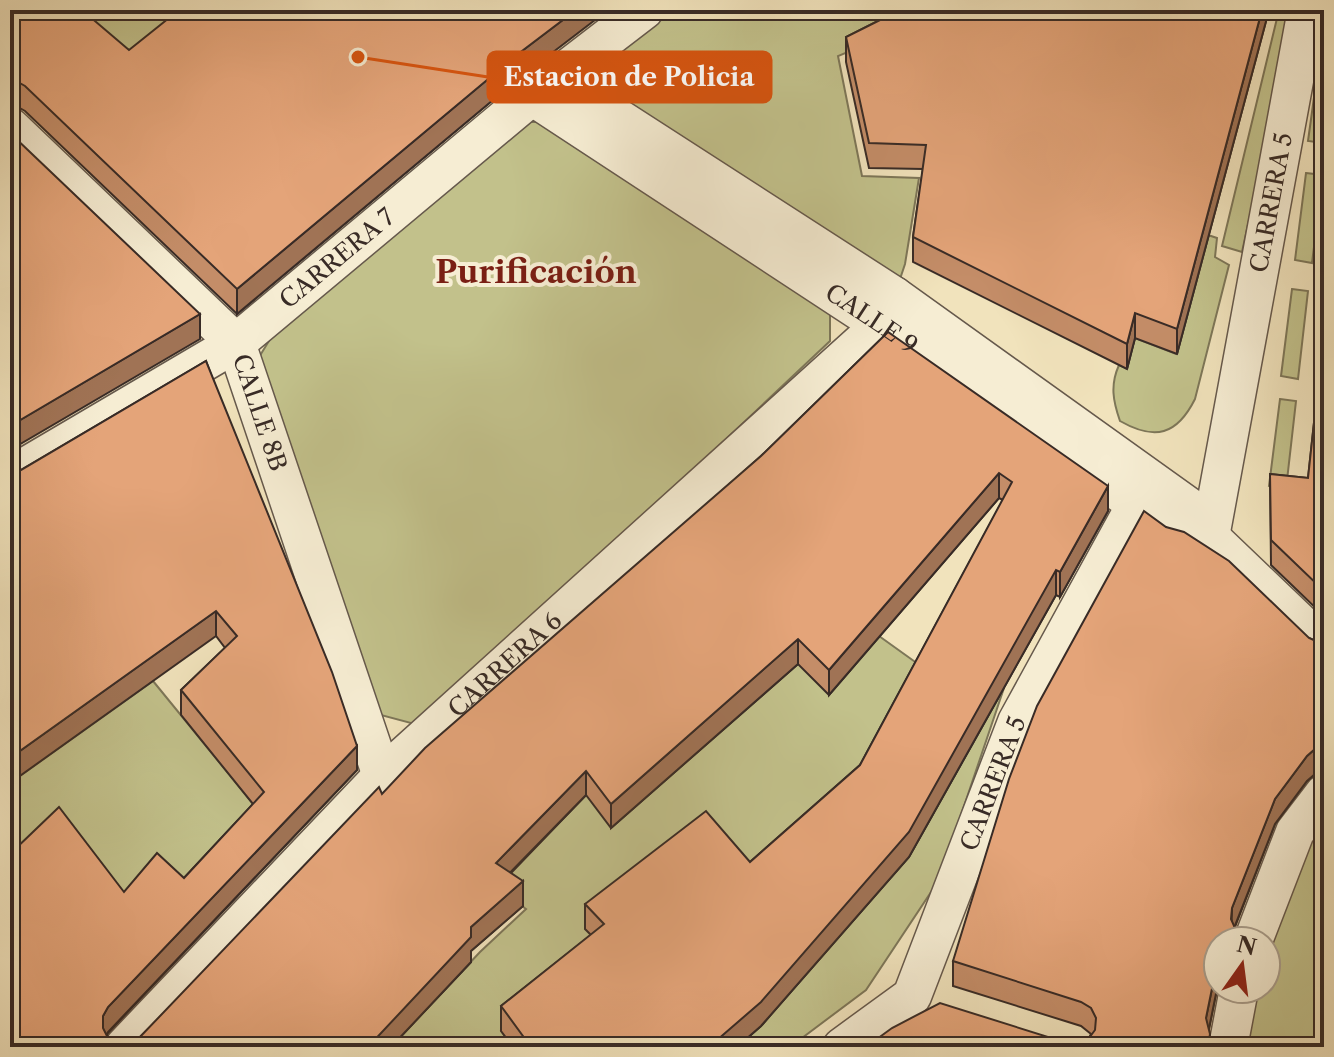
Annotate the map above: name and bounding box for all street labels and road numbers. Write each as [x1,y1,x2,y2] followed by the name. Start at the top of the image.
[1244,130,1298,275] street label: CARRERA 5
[274,202,400,314] street label: CARRERA 7
[820,277,923,360] street label: CALLE 9
[227,350,293,475] street label: CALLE 8B
[442,606,567,723] street label: CARRERA 6
[954,712,1032,855] street label: CARRERA 5

